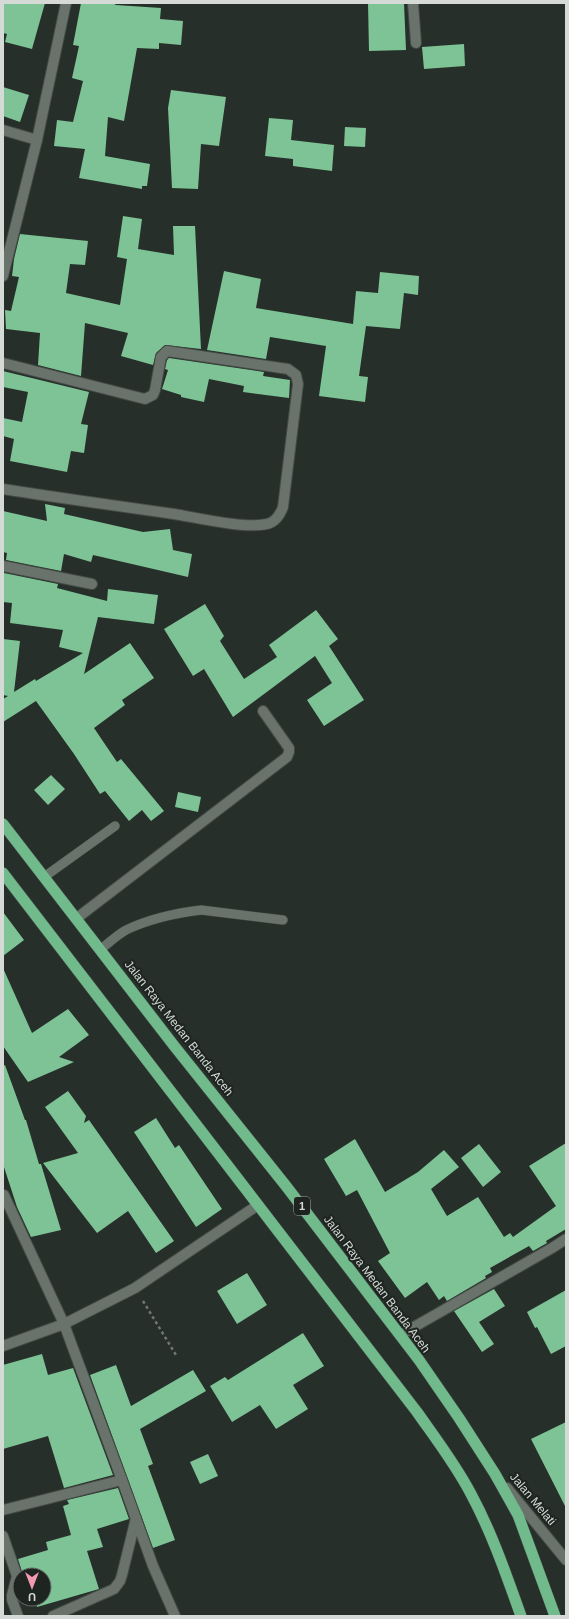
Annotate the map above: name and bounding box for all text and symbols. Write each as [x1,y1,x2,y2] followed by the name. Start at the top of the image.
[122,957,236,1099] street label: Jalan Raya Medan Banda Aceh
[294,1197,310,1215] road number: 1
[321,1213,433,1355] street label: Jalan Raya Medan Banda Aceh
[507,1470,559,1528] street label: Jalan Melati
[12,1567,52,1607] north arrow
[28,1591,36,1603] text: U

